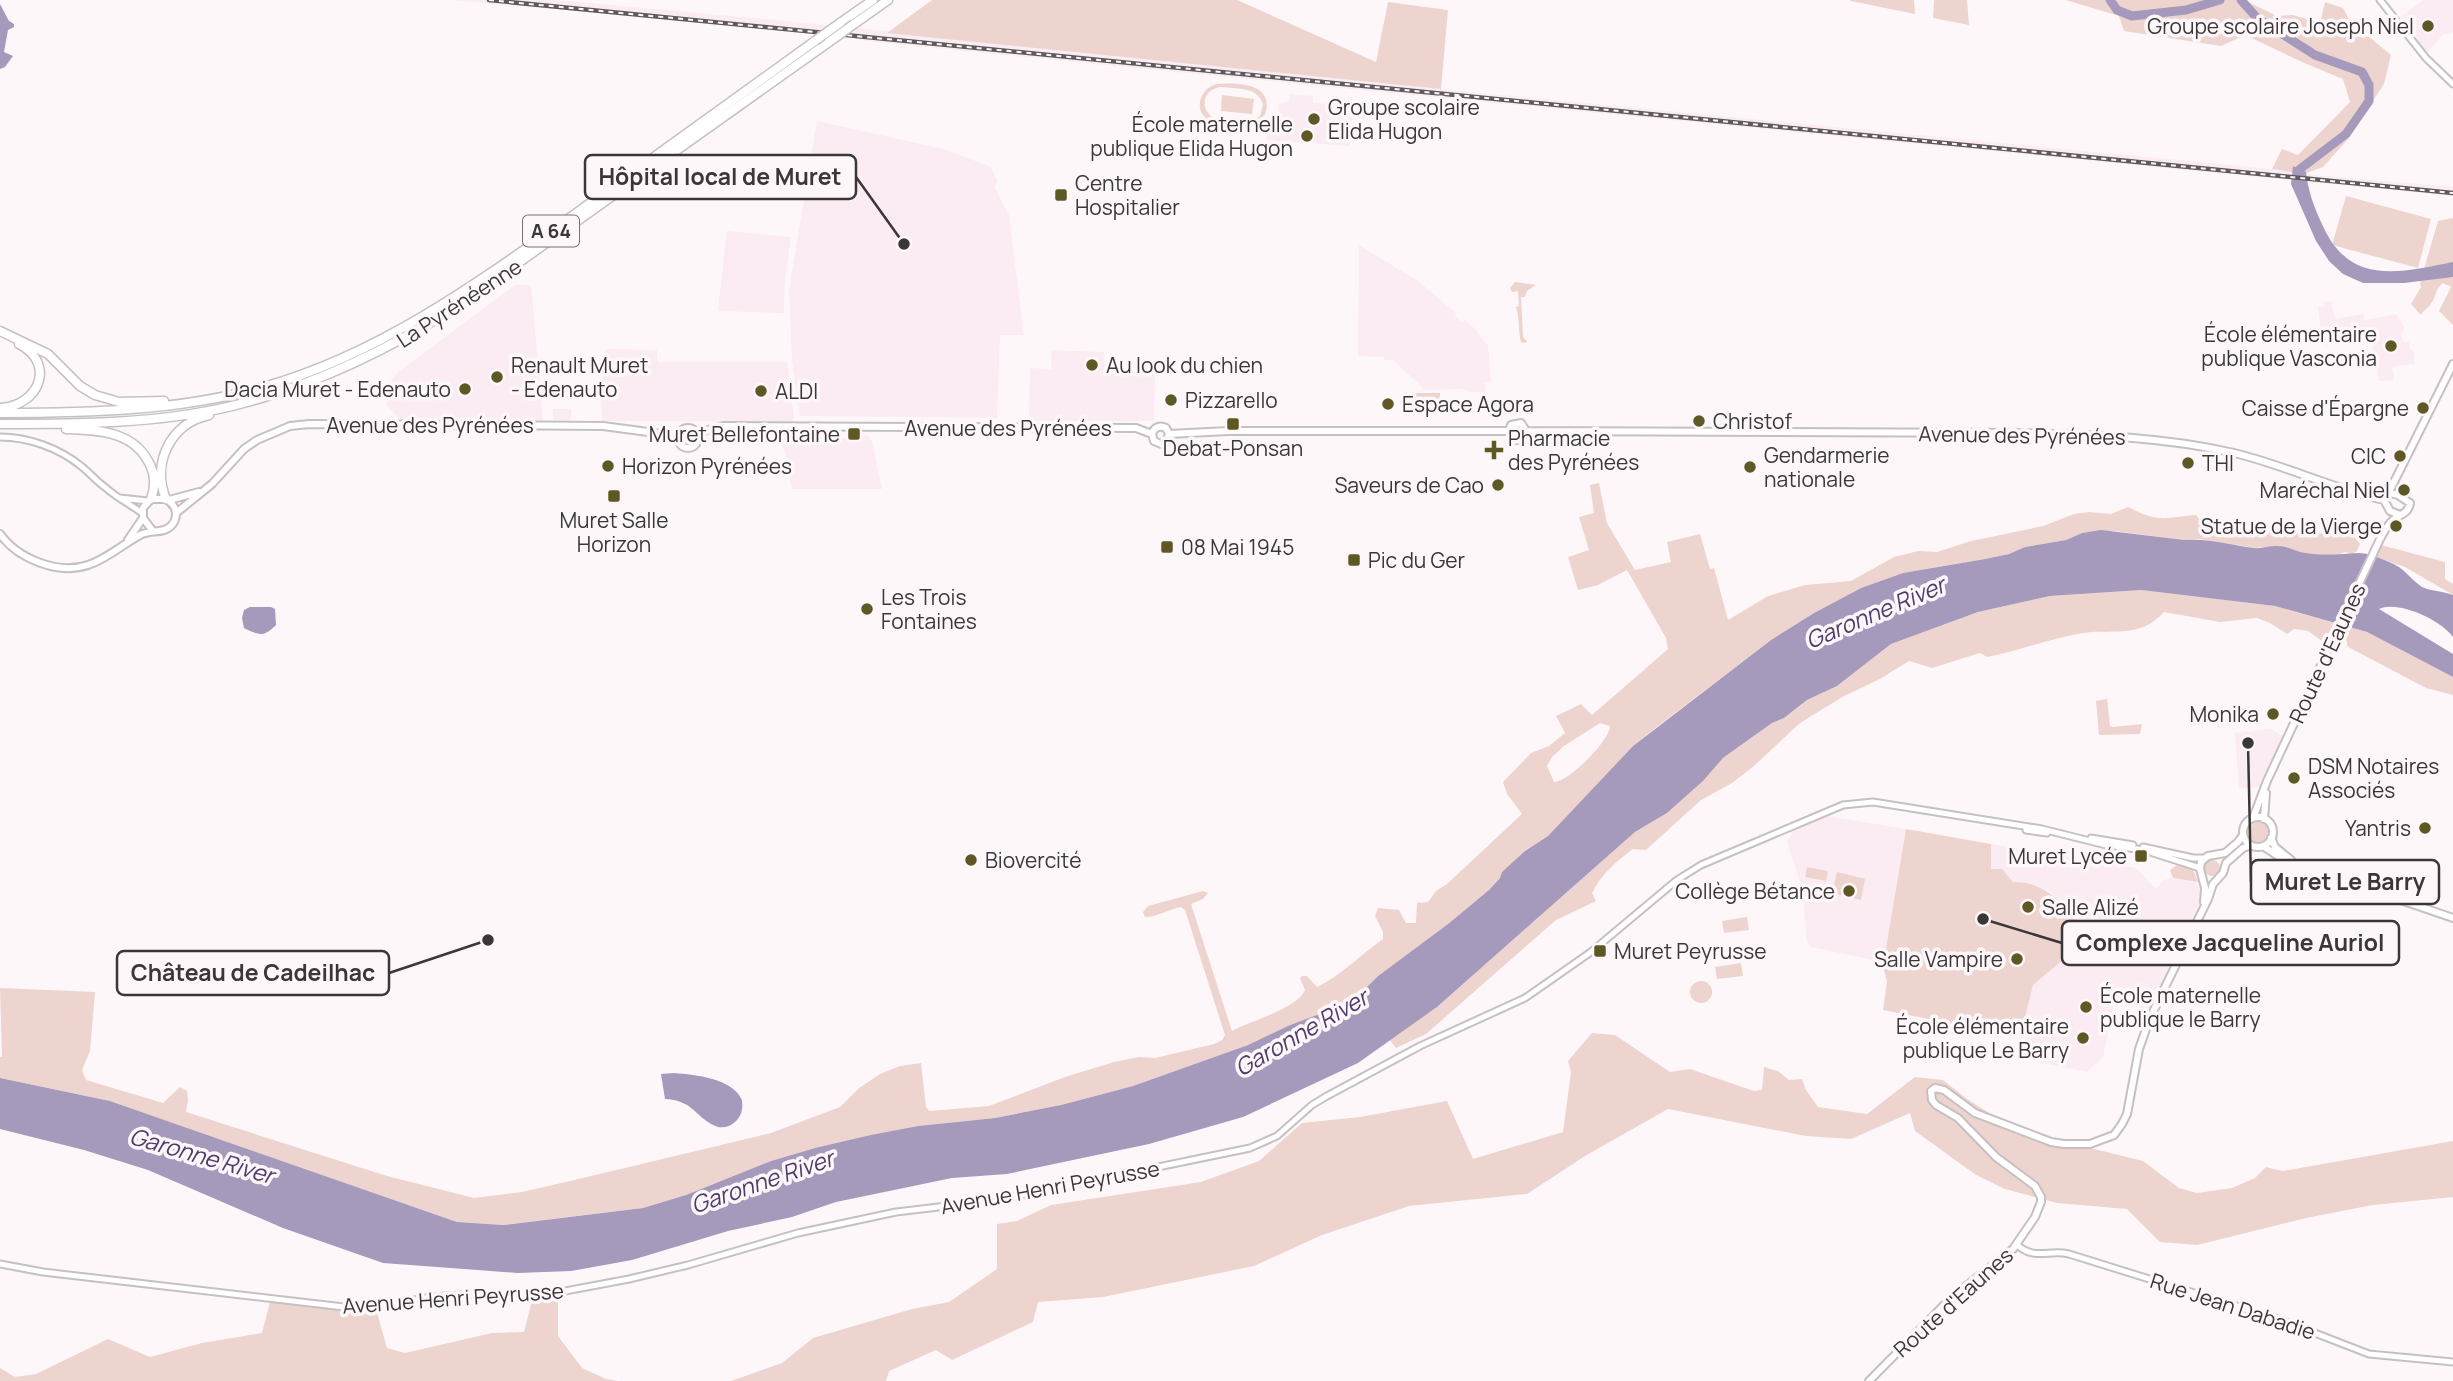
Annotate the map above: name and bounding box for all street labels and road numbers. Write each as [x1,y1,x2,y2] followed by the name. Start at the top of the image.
[523,216,579,246] road number: A 64
[391,252,527,354] street label: La Pyrénéenne
[326,411,534,439] street label: Avenue des Pyrénées
[904,414,1112,442] street label: Avenue des Pyrénées
[1918,419,2126,451] street label: Avenue des Pyrénées
[2282,579,2372,727] street label: Route d'Eaunes
[938,1154,1162,1220] street label: Avenue Henri Peyrusse
[1887,1241,2019,1363] street label: Route d'Eaunes
[2147,1266,2319,1346] street label: Rue Jean Dabadie
[341,1276,565,1320] street label: Avenue Henri Peyrusse

